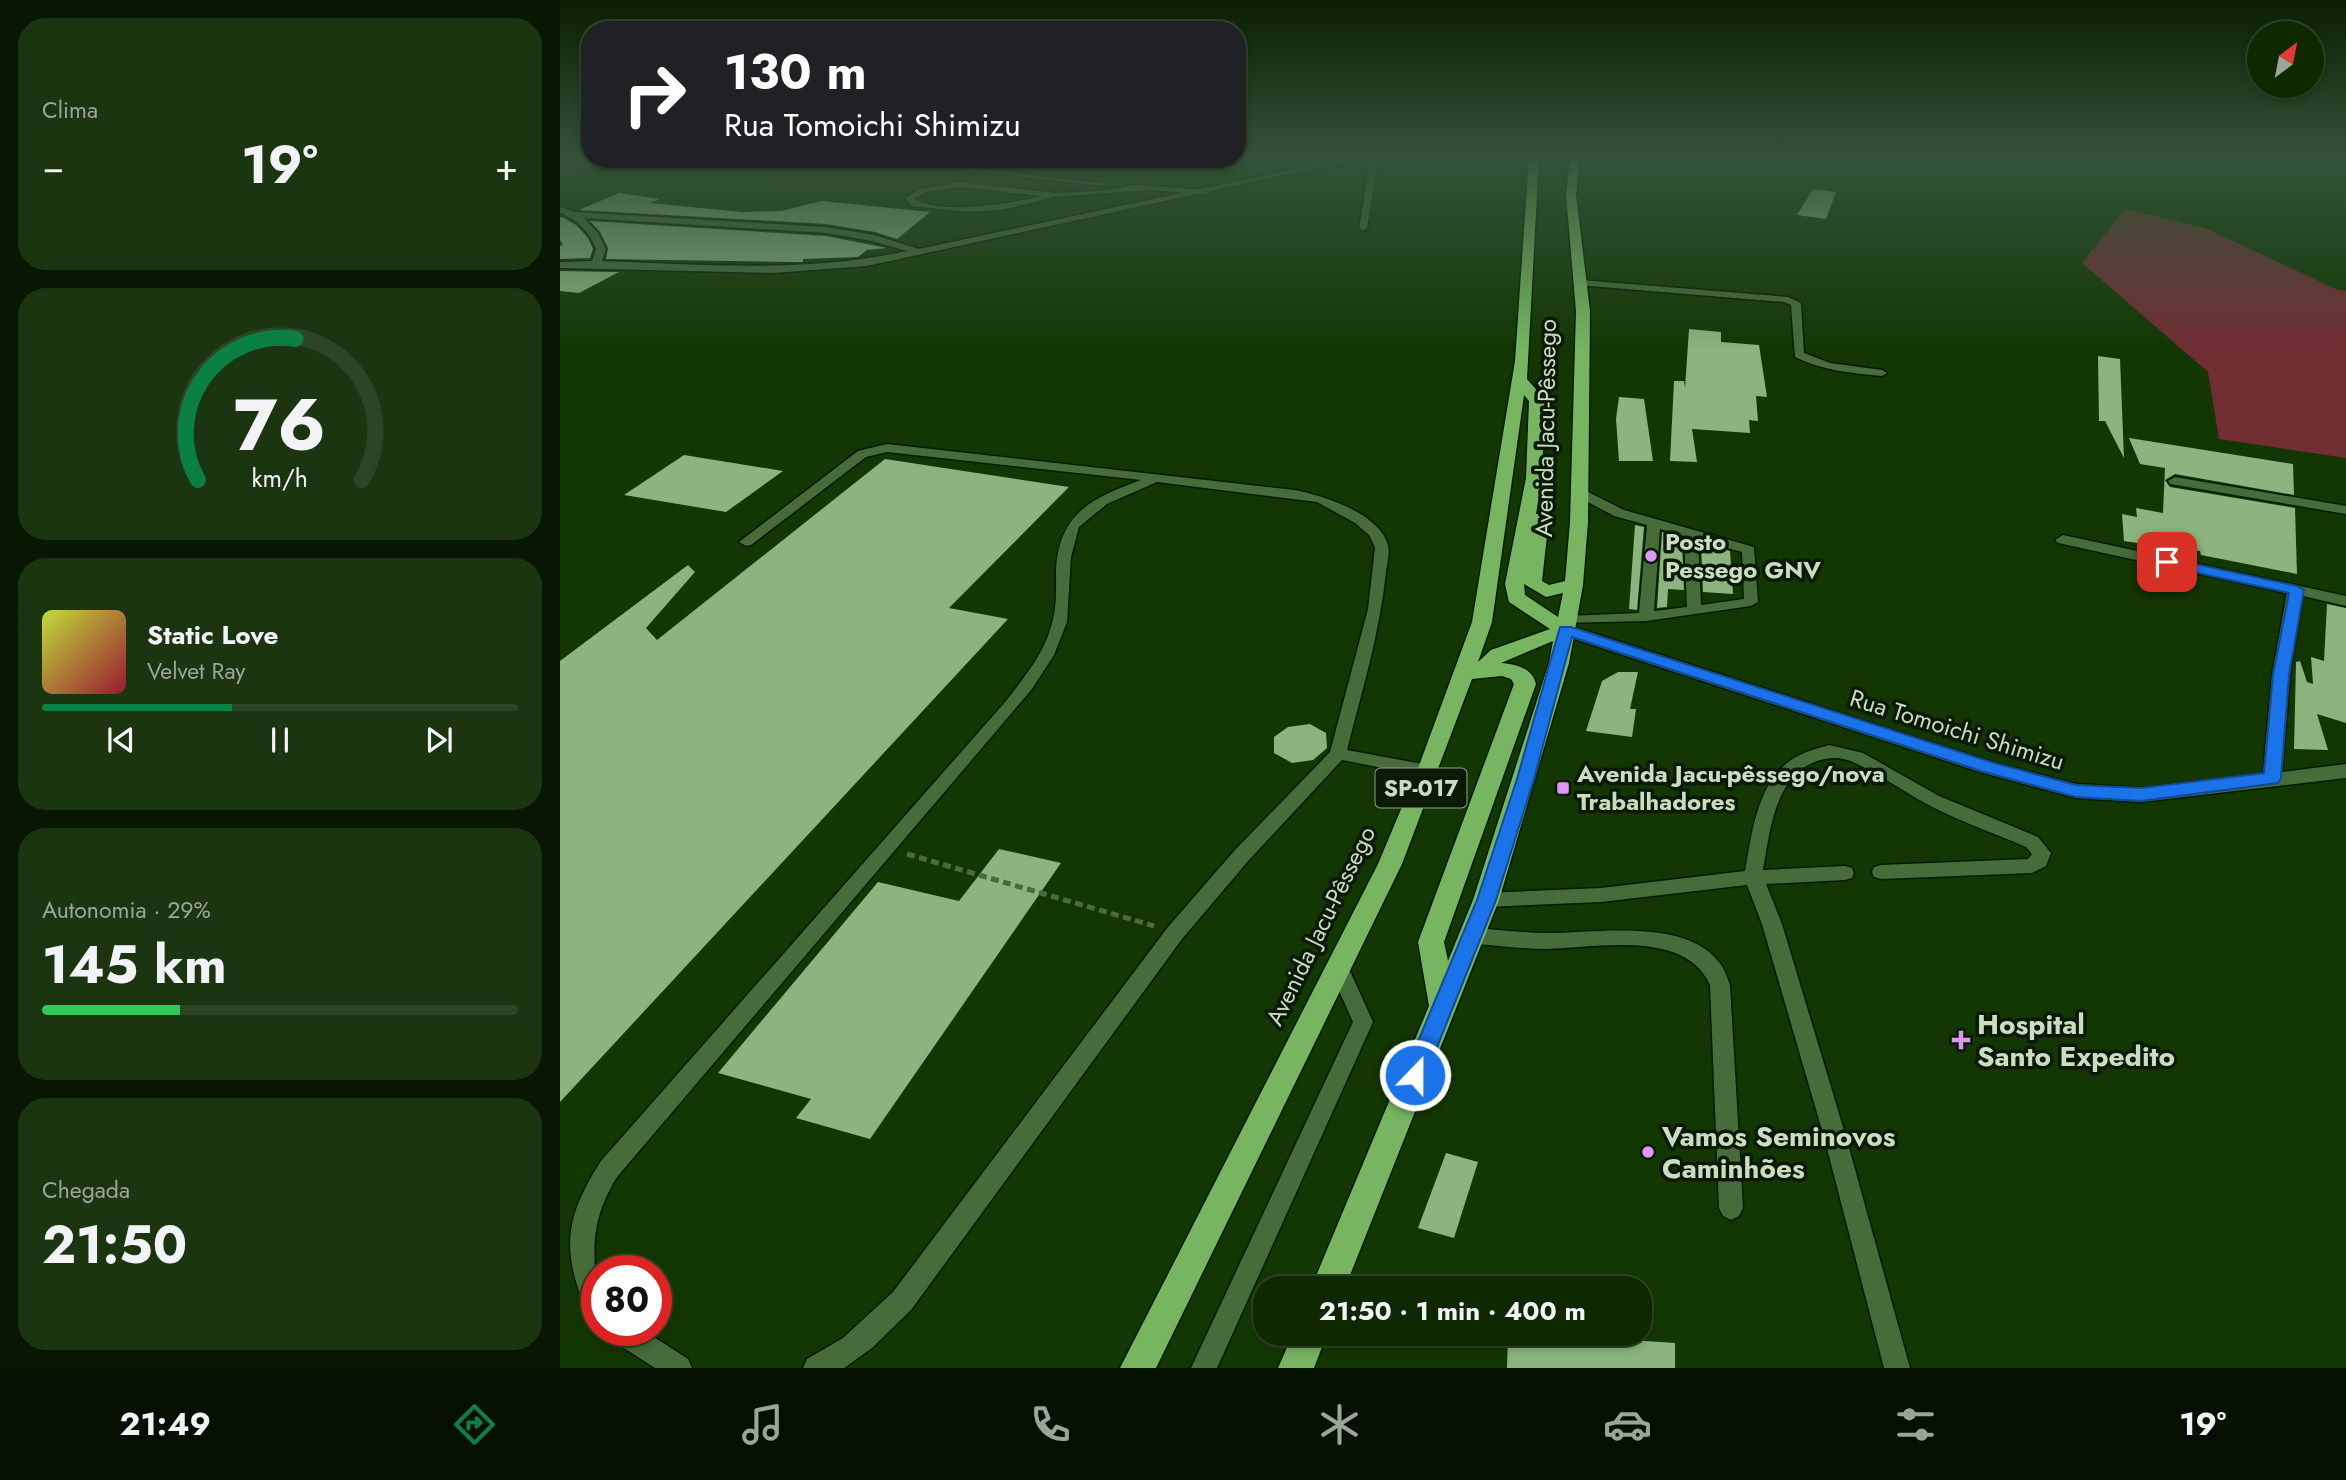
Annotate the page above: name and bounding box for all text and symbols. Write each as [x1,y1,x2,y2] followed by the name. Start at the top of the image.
[2247,21,2324,98] north arrow
[2247,21,2324,98] map controls
[724,37,867,107] text: 130 m
[609,49,700,140] icon: right
[42,93,98,127] text: Clima
[724,102,1021,148] text: Rua Tomoichi Shimizu
[241,127,318,203] text: 19°
[42,139,64,194] text: −
[495,139,518,194] text: +
[1526,319,1565,537] street label: Avenida Jacu-Pêssego
[234,372,326,477] text: 76
[252,460,308,496] text: km/h
[1665,524,1821,587] place label: Posto Pessego GNV
[2137,532,2197,592] pin
[2148,543,2186,581] icon: arrive
[1643,548,1659,564] marker: Posto Pessego GNV
[147,616,279,654] text: Static Love
[147,654,245,688] text: Velvet Ray
[1846,680,2069,779] street label: Rua Tomoichi Shimizu
[102,721,140,759] icon: previous
[261,721,299,759] icon: pause
[420,721,458,759] icon: next
[1576,756,1885,819] place label: Avenida Jacu-pêssego/nova Trabalhadores
[1376,768,1466,808] road number: SP-017
[1555,780,1571,796] marker: Avenida Jacu-pêssego/nova Trabalhadores
[1257,820,1384,1031] street label: Avenida Jacu-Pêssego
[42,893,211,927] text: Autonomia · 29%
[42,927,227,1003] text: 145 km
[1977,1004,2175,1077] place label: Hospital Santo Expedito
[1951,1030,1971,1050] marker: Hospital Santo Expedito
[1378,1038,1452,1112] position arrow
[1661,1116,1896,1189] place label: Vamos Seminovos Caminhões
[1640,1144,1656,1160] marker: Vamos Seminovos Caminhões
[42,1173,130,1207] text: Chegada
[42,1207,187,1283] text: 21:50
[581,1255,672,1346] speed limit sign: 80
[1319,1292,1586,1330] text: 21:50 · 1 min · 400 m
[450,1400,499,1449] icon: directions
[738,1400,787,1449] icon: music
[1026,1400,1075,1449] icon: phone
[1315,1400,1364,1449] icon: climate
[1603,1400,1652,1449] icon: car
[1891,1400,1940,1449] icon: filters
[120,1401,211,1447] text: 21:49
[2179,1401,2226,1447] text: 19°

